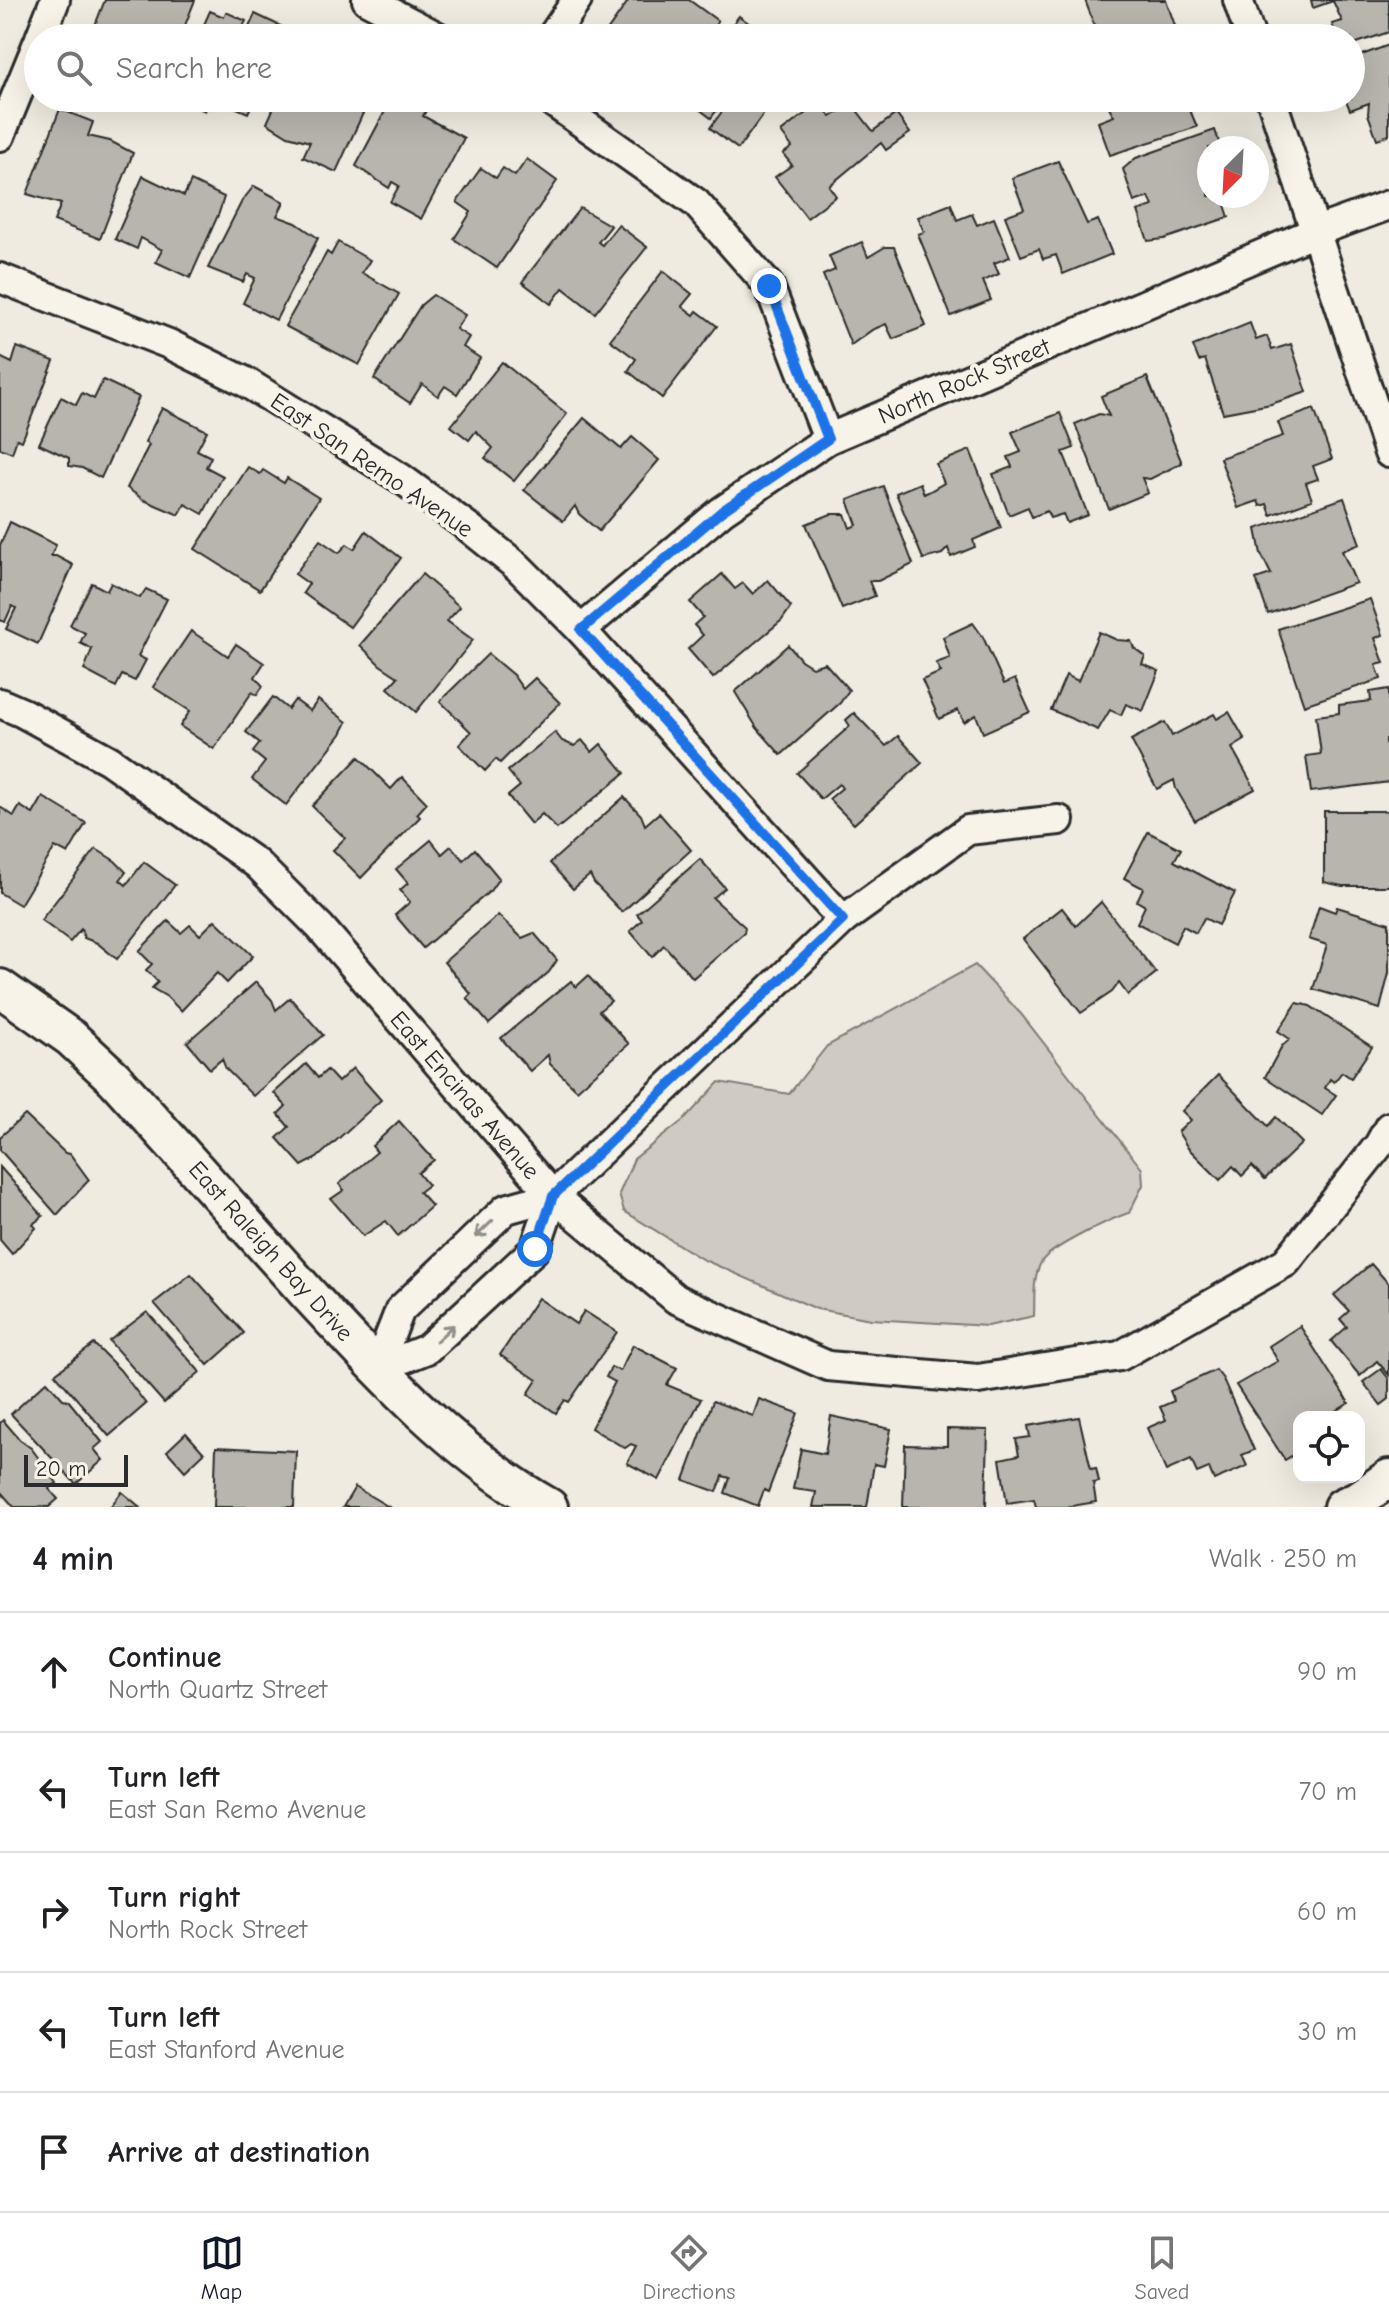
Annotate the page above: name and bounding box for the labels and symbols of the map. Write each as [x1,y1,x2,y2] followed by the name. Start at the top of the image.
[1197,136,1269,208] north arrow
[751,268,787,304] route end
[874,332,1055,430] street label: North Rock Street
[265,387,479,543] street label: East San Remo Avenue
[384,1005,546,1185] street label: East Encinas Avenue
[183,1155,359,1347] street label: East Raleigh Bay Drive
[475,1220,495,1238] one-way arrow
[517,1231,553,1267] route start
[435,1323,455,1342] one-way arrow
[24,1451,128,1487] scale bar

